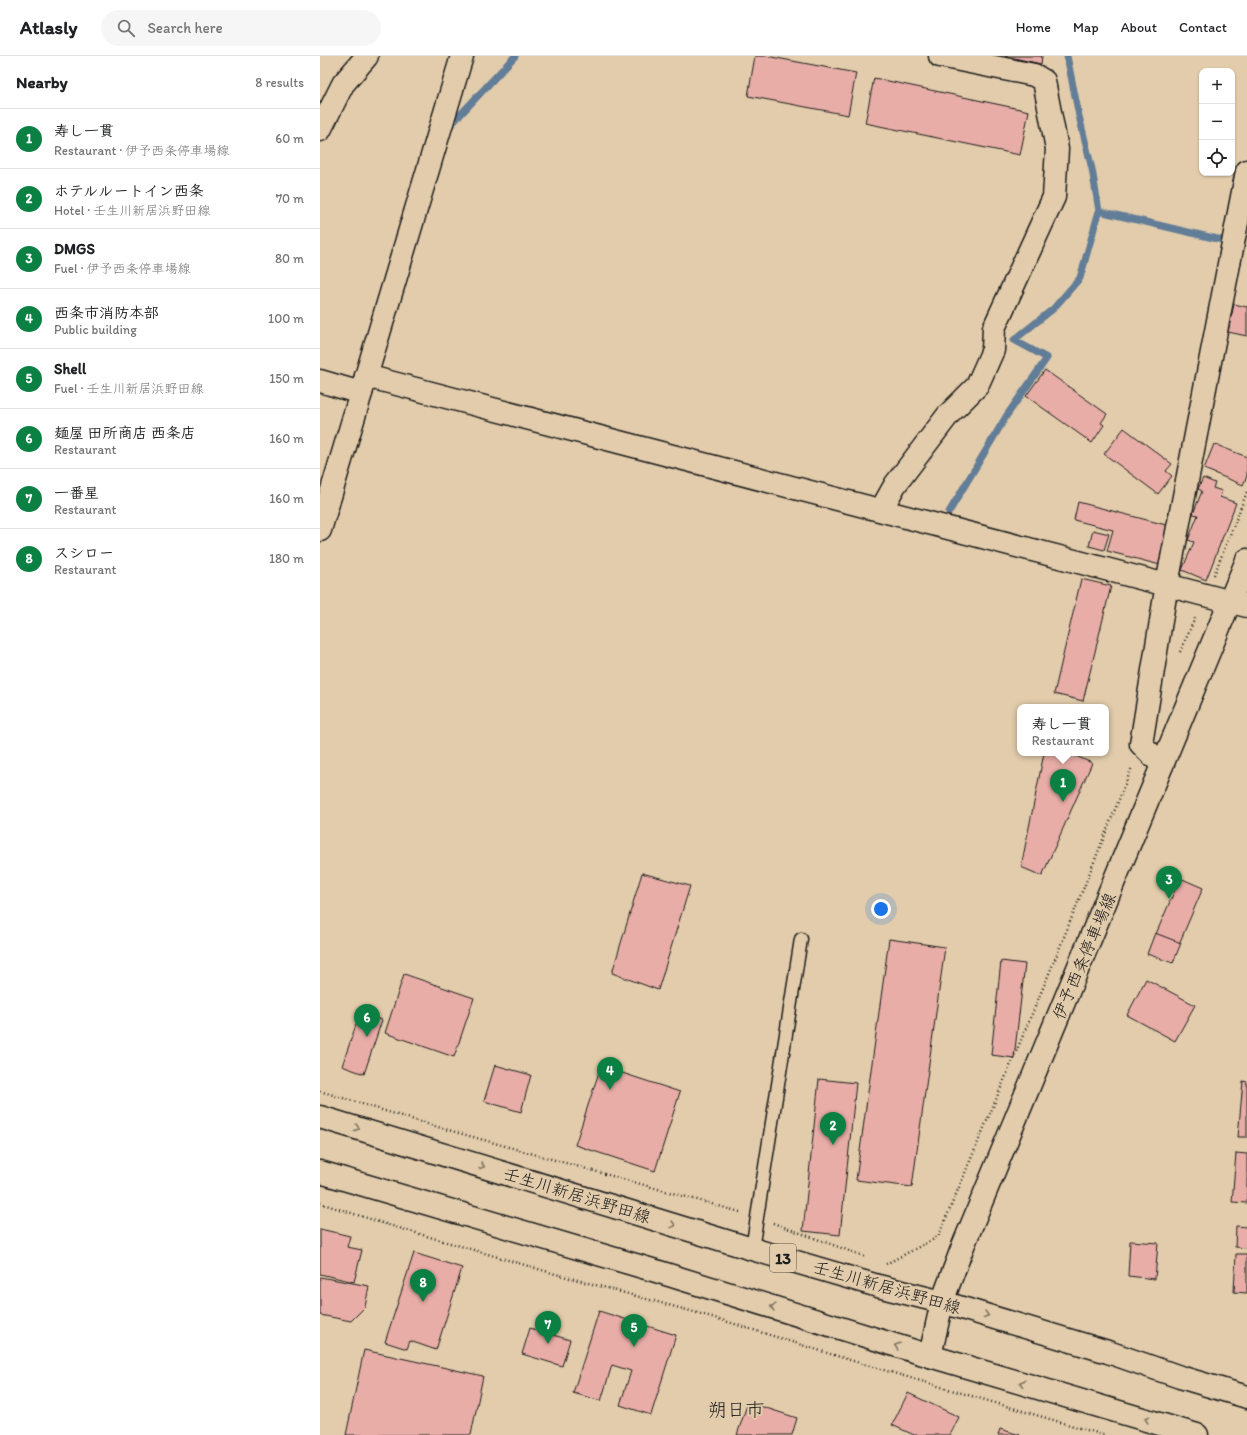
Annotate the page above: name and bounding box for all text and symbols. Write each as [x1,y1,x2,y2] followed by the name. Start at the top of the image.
[101,10,381,46] search box
[20,16,77,39] text: Atlasly
[115,17,137,39] icon: search
[147,19,223,37] text: Search here
[1016,19,1051,36] text: Home
[1073,19,1099,36] text: Map
[1121,19,1157,36] text: About
[1179,19,1227,36] text: Contact
[1199,68,1235,176] map controls
[1199,68,1235,104] button: +
[16,72,68,92] text: Nearby
[255,75,304,90] text: 8 results
[1199,104,1235,140] button: −
[54,122,114,140] text: 寿し一貫
[26,131,32,146] text: 1
[275,131,304,146] text: 60 m
[1199,140,1235,176] button: locate
[54,143,229,158] text: Restaurant · 伊予西条停車場線
[54,182,204,200] text: ホテルルートイン西条
[26,191,32,206] text: 2
[276,191,304,206] text: 70 m
[54,203,210,218] text: Hotel · 壬生川新居浜野田線
[54,240,95,258] text: DMGS
[25,251,33,266] text: 3
[275,251,304,266] text: 80 m
[54,261,191,276] text: Fuel · 伊予西条停車場線
[54,304,159,322] text: 西条市消防本部
[25,311,33,326] text: 4
[268,311,304,326] text: 100 m
[54,322,137,337] text: Public building
[54,360,86,378] text: Shell
[26,371,32,386] text: 5
[269,371,304,386] text: 150 m
[54,381,204,396] text: Fuel · 壬生川新居浜野田線
[54,424,196,442] text: 麺屋 田所商店 西条店
[26,431,32,446] text: 6
[269,431,304,446] text: 160 m
[54,442,116,457] text: Restaurant
[54,484,99,502] text: 一番星
[26,491,32,506] text: 7
[269,491,304,506] text: 160 m
[54,502,116,517] text: Restaurant
[54,544,114,562] text: スシロー
[25,551,33,566] text: 8
[269,551,304,566] text: 180 m
[54,562,116,577] text: Restaurant
[1017,704,1109,756] popup
[1032,715,1092,733] text: 寿し一貫
[1032,733,1094,748] text: Restaurant
[1050,769,1076,802] pin: 1
[1156,866,1182,899] pin: 3
[1048,889,1120,1023] street label: 伊予西条停車場線
[871,899,891,919] your location
[354,1004,380,1037] pin: 6
[597,1057,623,1090] pin: 4
[820,1112,846,1145] pin: 2
[354,1123,361,1132] one-way arrow
[478,1161,485,1170] one-way arrow
[501,1163,653,1227] street label: 壬生川新居浜野田線
[669,1220,676,1229] one-way arrow
[770,1244,796,1272] road number: 13
[811,1256,963,1318] street label: 壬生川新居浜野田線
[410,1269,436,1302] pin: 8
[770,1303,777,1312] one-way arrow
[982,1310,989,1319] one-way arrow
[535,1311,561,1344] pin: 7
[621,1314,647,1347] pin: 5
[894,1342,901,1350] one-way arrow
[1019,1379,1026,1388] one-way arrow
[707,1398,765,1421] district label: 朔日市
[1144,1415,1151,1424] one-way arrow

